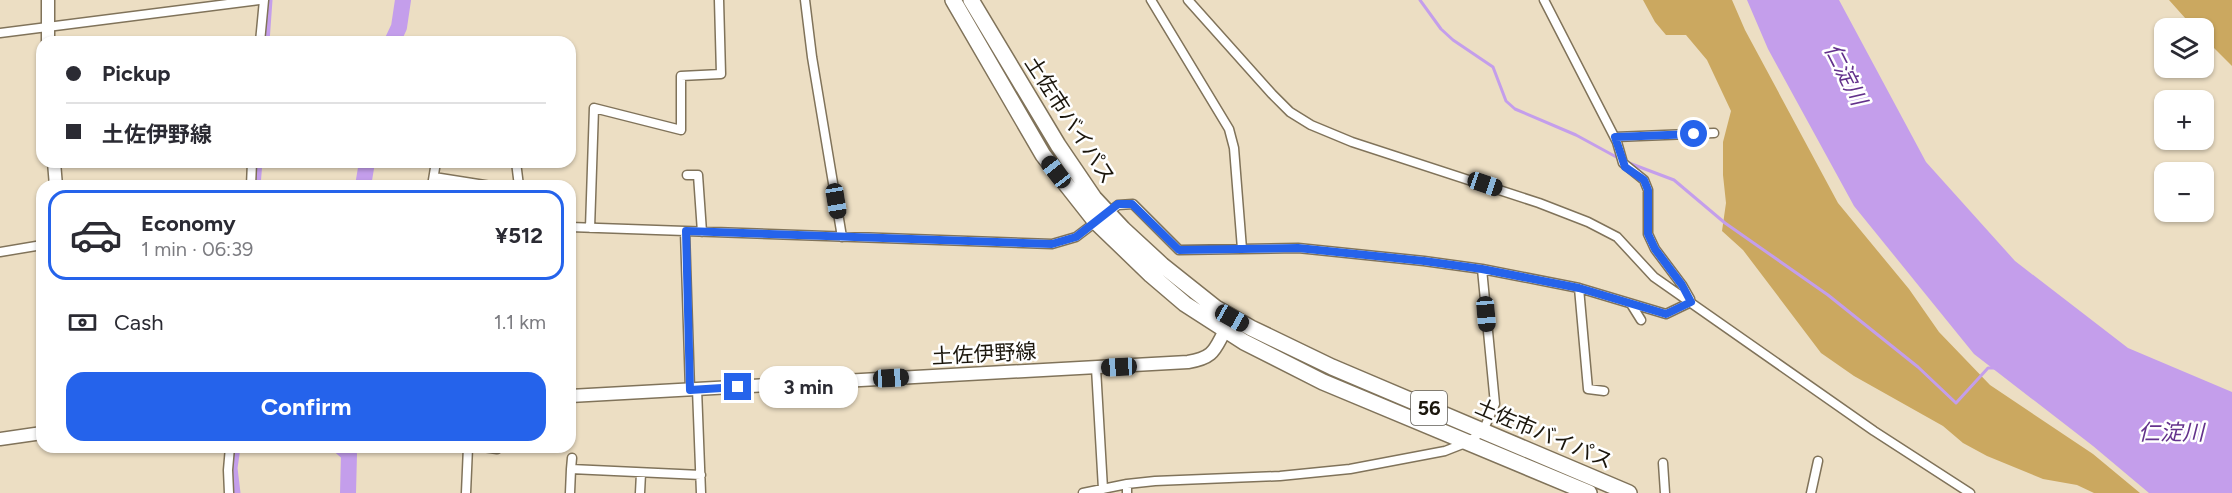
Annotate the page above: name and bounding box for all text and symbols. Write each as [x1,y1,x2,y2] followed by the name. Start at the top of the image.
[2154,18,2214,222] map controls
[2154,18,2214,78] button: layers
[1819,39,1873,112] water label: 仁淀川
[1020,51,1121,188] street label: 土佐市バイパス
[102,60,171,87] text: Pickup
[2154,90,2214,150] button: +
[1680,120,1707,147] route start
[102,121,212,148] text: 土佐伊野線
[1038,152,1074,192] car
[2154,162,2214,222] button: −
[1465,170,1505,198] car
[824,182,848,220] car
[69,208,123,262] icon: car
[141,210,236,237] text: Economy
[495,222,543,249] text: ¥512
[141,237,253,261] text: 1 min · 06:39
[1475,295,1497,333] car
[1212,301,1252,335] car
[66,306,99,339] icon: cash
[114,309,164,336] text: Cash
[494,310,546,334] text: 1.1 km
[931,338,1037,369] street label: 土佐伊野線
[1101,357,1137,377] car
[759,366,858,408] callout: 3 min
[873,368,909,388] car
[66,372,546,441] button: Confirm
[724,373,751,400] route end
[784,375,833,399] text: 3 min
[1411,391,1447,425] road number: 56
[1472,393,1617,474] street label: 土佐市バイパス
[2138,419,2206,446] water label: 仁淀川

